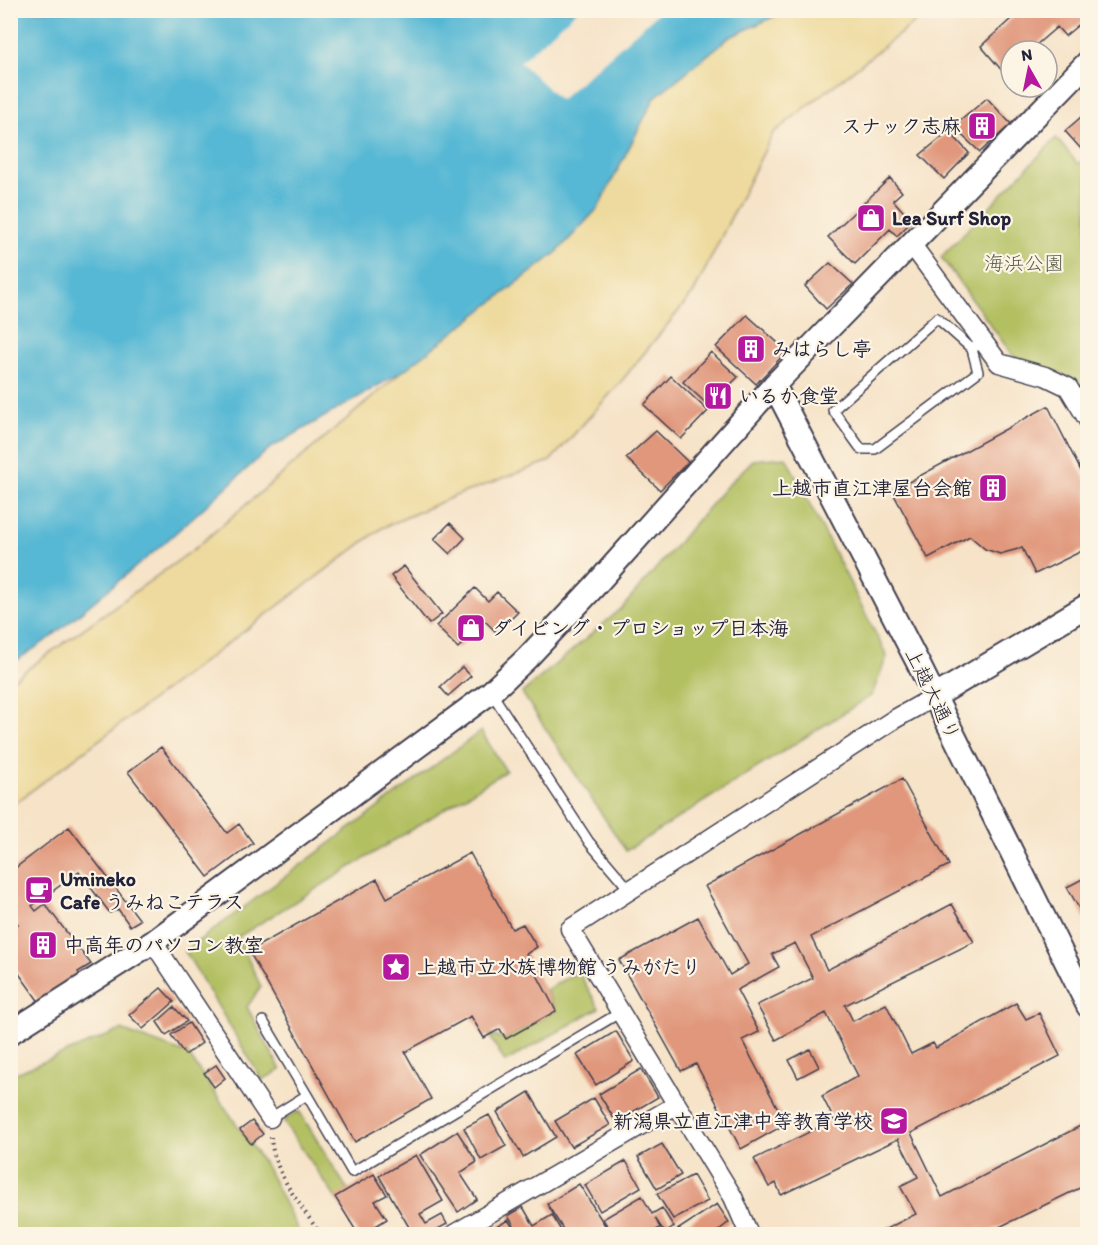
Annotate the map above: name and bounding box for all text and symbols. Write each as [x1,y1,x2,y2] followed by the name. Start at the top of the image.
[999,39,1059,99] north arrow
[1020,44,1034,65] text: N
[966,110,998,142] building icon: スナック志麻
[841,114,961,138] place label: スナック志麻
[855,202,887,234] shop icon: Lea Surf Shop
[892,206,1011,231] place label: Lea Surf Shop
[984,251,1064,275] park label: 海浜公園
[735,333,767,365] building icon: みはらし亭
[772,337,872,361] place label: みはらし亭
[702,380,734,412] restaurant icon: いるか食堂
[739,384,839,408] place label: いるか食堂
[977,472,1009,504] building icon: 上越市直江津屋台会館
[772,476,972,500] place label: 上越市直江津屋台会館
[455,612,487,644] shop icon: ダイビング・プロショップ日本海
[492,616,788,640] place label: ダイビング・プロショップ日本海
[900,644,966,744] street label: 上越大通り
[60,867,244,914] place label: Umineko Cafe うみねこテラス
[23,874,55,906] cafe icon: Umineko Cafe うみねこテラス
[27,929,59,961] building icon: 中高年のパソコン教室
[64,933,264,957] place label: 中高年のパソコン教室
[380,951,412,983] place icon: 上越市立水族博物館 うみがたり
[417,955,702,979] place label: 上越市立水族博物館 うみがたり
[878,1105,910,1137] school or university icon: 新潟県立直江津中等教育学校
[613,1109,873,1133] place label: 新潟県立直江津中等教育学校

